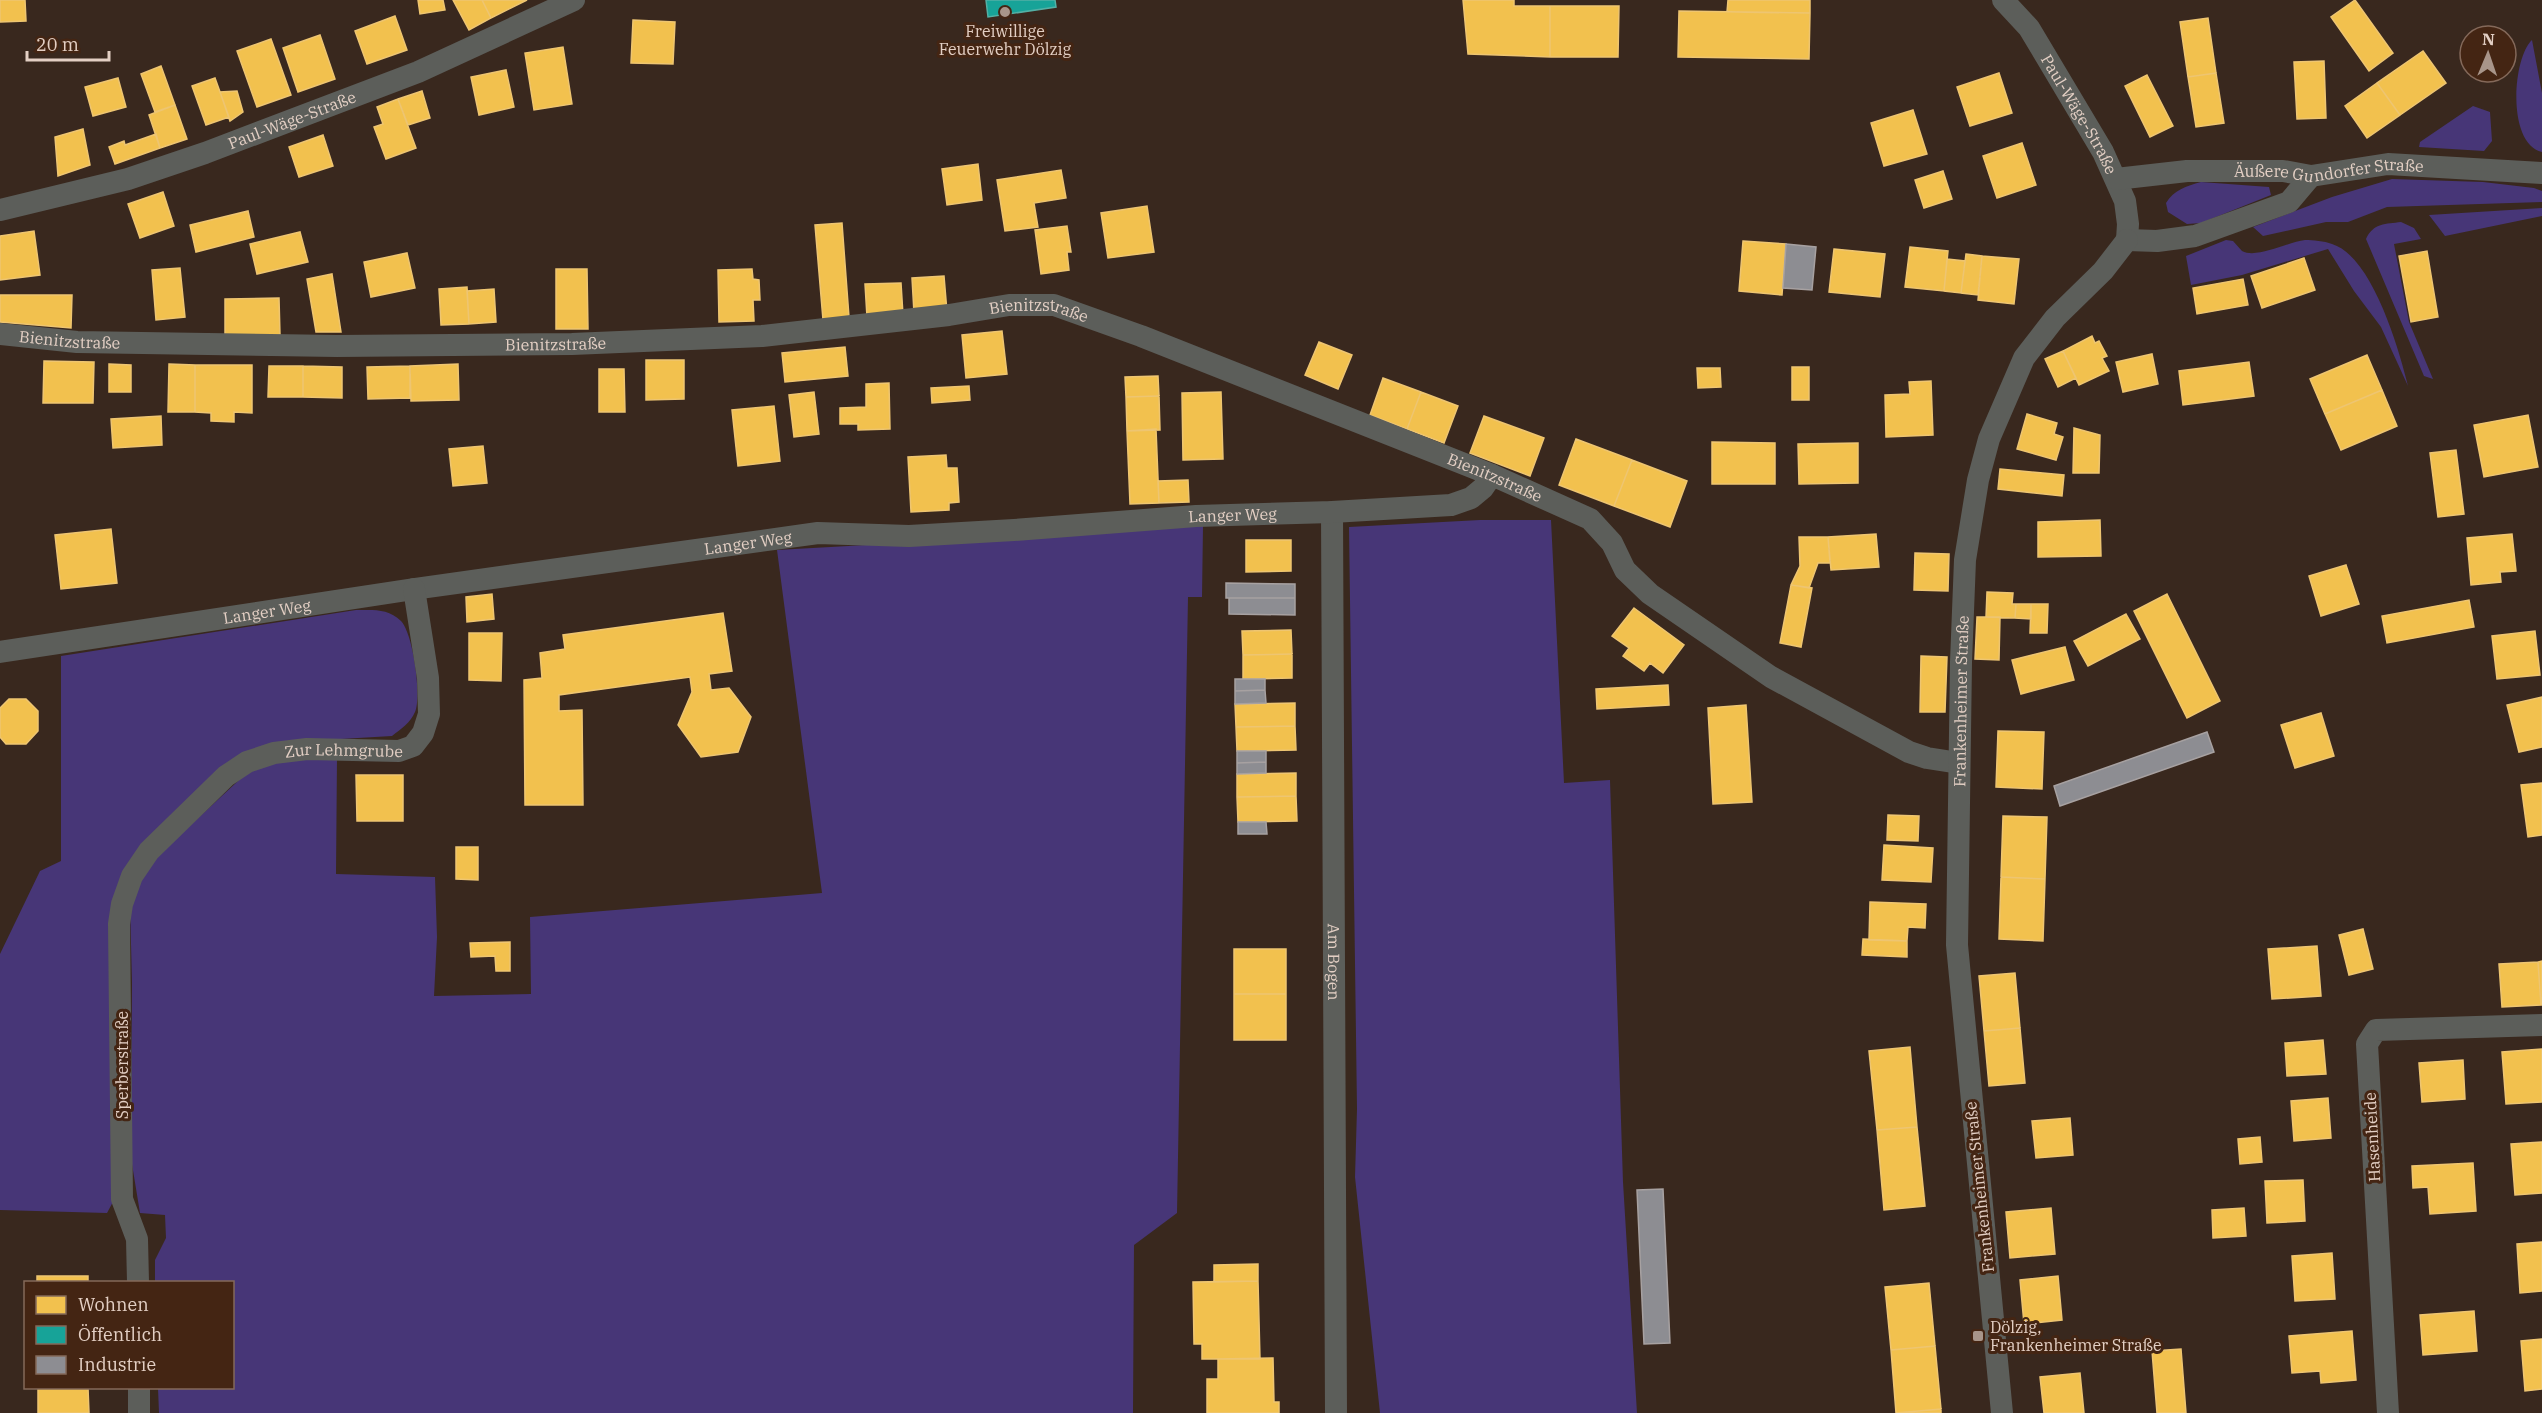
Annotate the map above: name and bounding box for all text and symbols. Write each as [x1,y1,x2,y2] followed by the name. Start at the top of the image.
[998,5,1012,19] marker: Freiwillige Feuerwehr Dölzig
[939,21,1072,59] place label: Freiwillige Feuerwehr Dölzig
[27,24,110,62] scale bar
[2458,24,2518,84] north arrow
[2482,29,2495,49] text: N
[36,33,79,56] text: 20 m
[2037,50,2122,177] street label: Paul-Wäge-Straße
[225,87,359,153] street label: Paul-Wäge-Straße
[2234,154,2424,186] street label: Äußere Gundorfer Straße
[987,294,1091,327] street label: Bienitzstraße
[18,326,120,353] street label: Bienitzstraße
[505,333,607,355] street label: Bienitzstraße
[1444,448,1545,506] street label: Bienitzstraße
[1188,504,1277,527] street label: Langer Weg
[703,527,794,559] street label: Langer Weg
[222,595,312,628] street label: Langer Weg
[1949,615,1973,787] street label: Frankenheimer Straße
[283,739,403,762] street label: Zur Lehmgrube
[1324,923,1344,1001] street label: Am Bogen
[112,1011,132,1119] street label: Sperberstraße
[2360,1092,2384,1182] street label: Hasenheide
[1960,1101,1998,1273] street label: Frankenheimer Straße
[24,1281,234,1389] legend
[78,1293,149,1316] text: Wohnen
[1990,1317,2162,1355] place label: Dölzig, Frankenheimer Straße
[78,1323,162,1346] text: Öffentlich
[1971,1329,1985,1343] marker: Dölzig, Frankenheimer Straße
[78,1353,156,1376] text: Industrie

